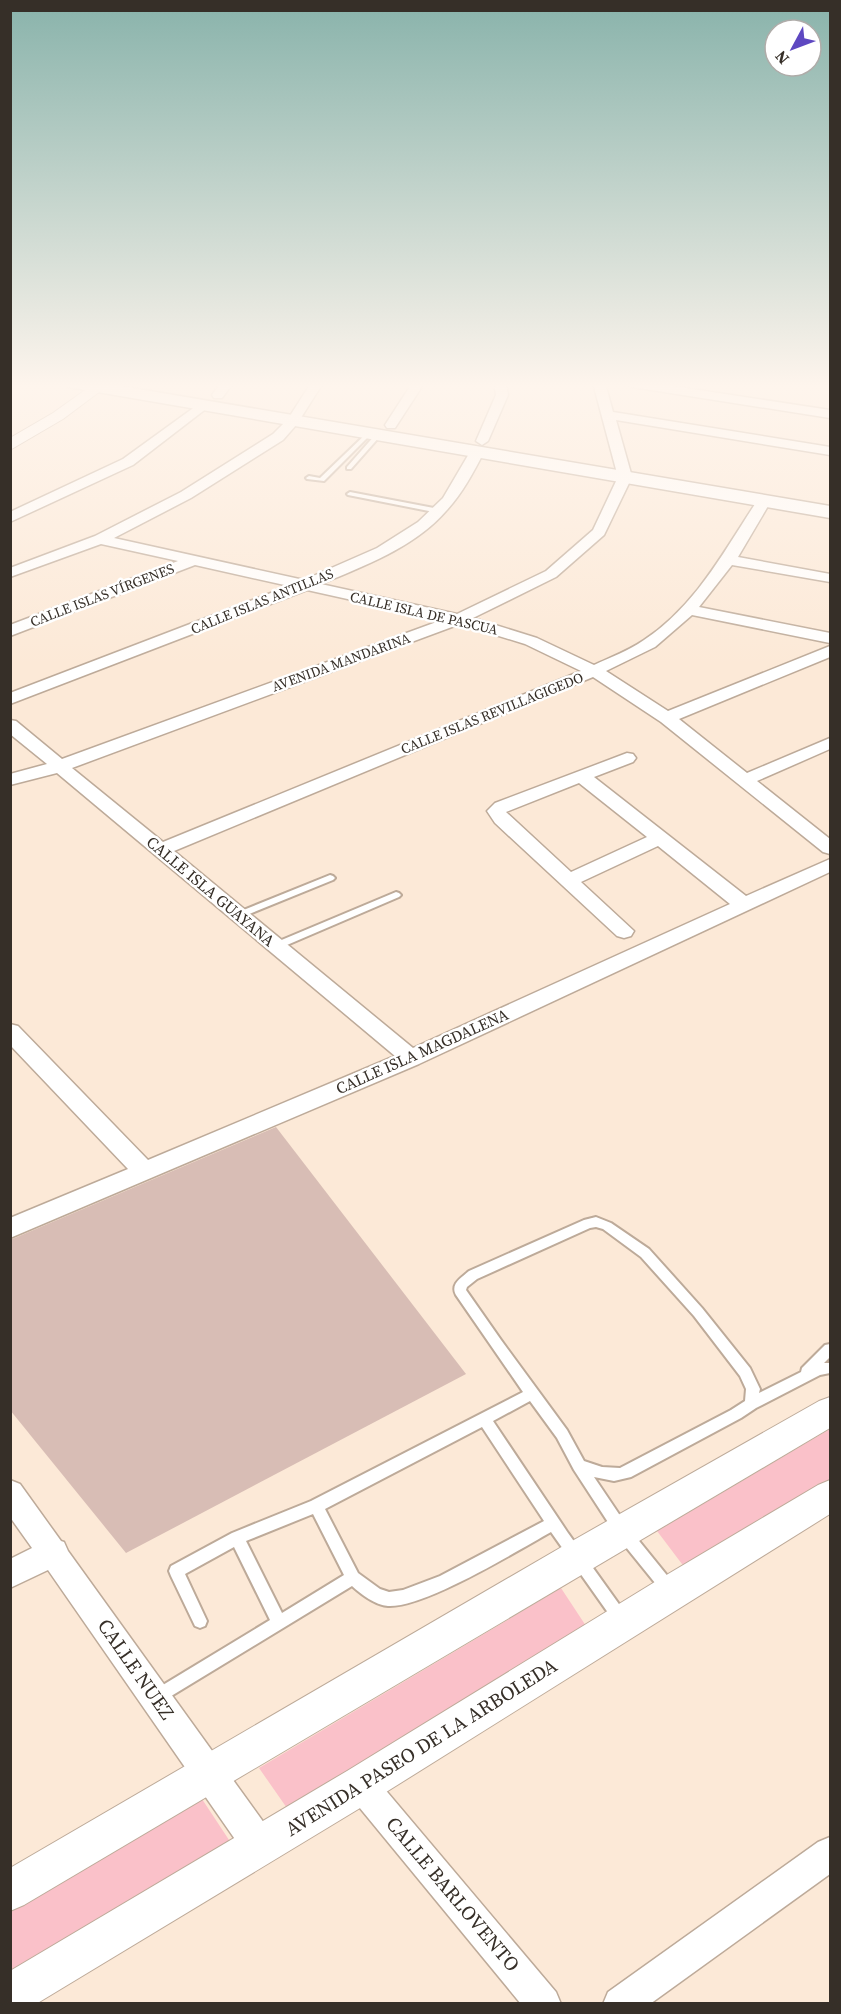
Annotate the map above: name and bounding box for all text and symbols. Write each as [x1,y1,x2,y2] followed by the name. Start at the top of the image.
[763,18,823,78] north arrow
[769,46,794,69] text: N
[27,558,177,632] street label: CALLE ISLAS VÍRGENES
[188,563,336,639] street label: CALLE ISLAS ANTILLAS
[348,586,501,640] street label: CALLE ISLA DE PASCUA
[269,627,414,696] street label: AVENIDA MANDARINA
[398,667,586,759] street label: CALLE ISLAS REVILLAGIGEDO
[142,831,280,952] street label: CALLE ISLA GUAYANA
[332,1003,512,1099] street label: CALLE ISLA MAGDALENA
[91,1613,181,1725] street label: CALLE NUEZ
[279,1651,563,1843] street label: AVENIDA PASEO DE LA ARBOLEDA
[380,1810,526,1978] street label: CALLE BARLOVENTO

